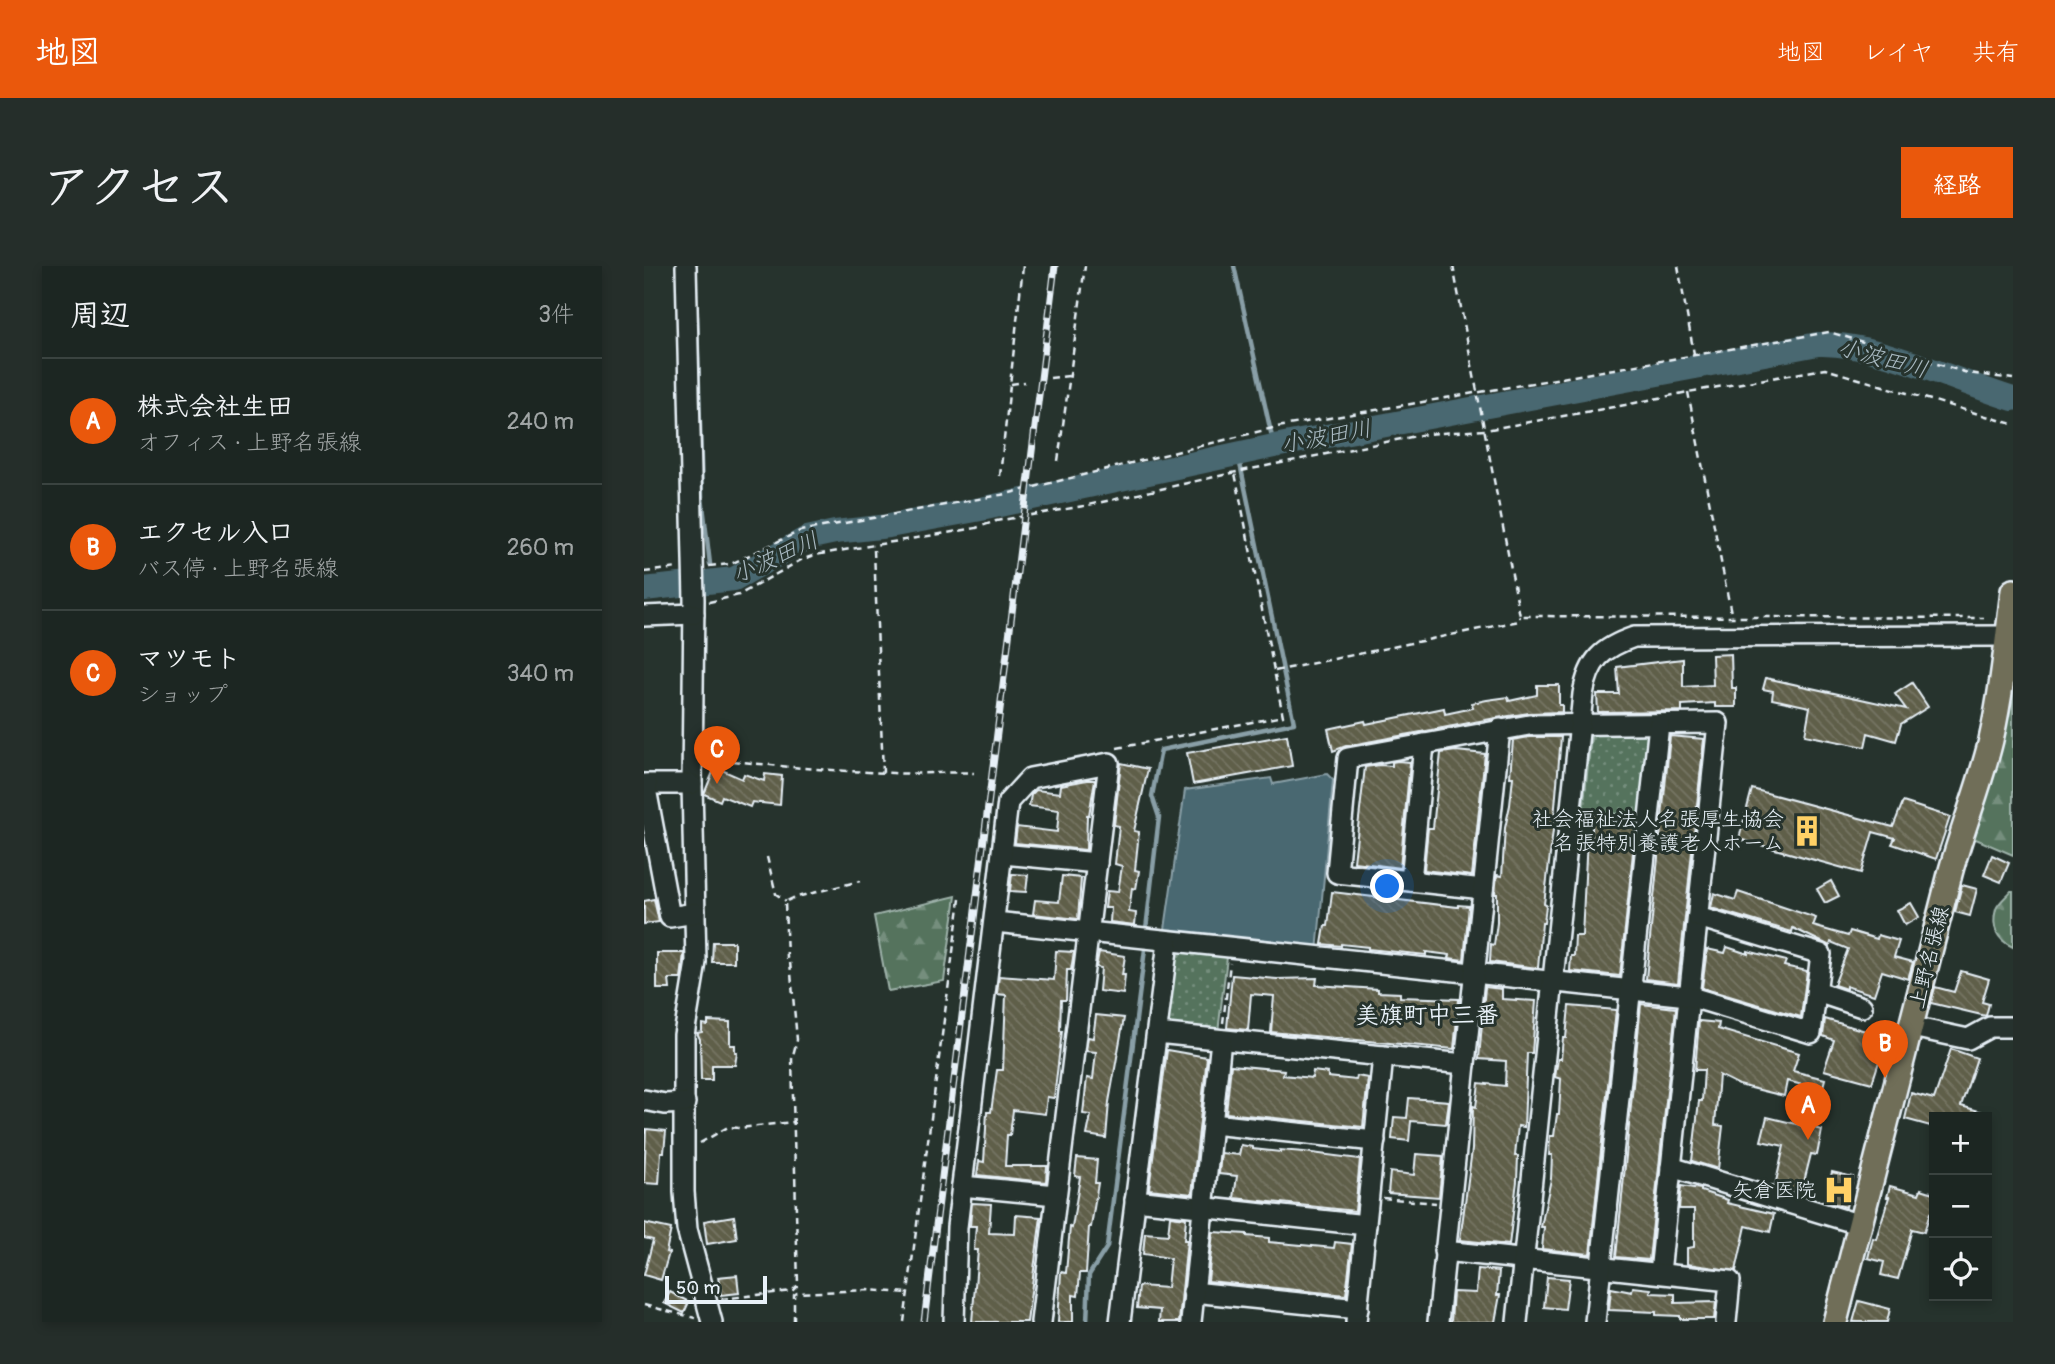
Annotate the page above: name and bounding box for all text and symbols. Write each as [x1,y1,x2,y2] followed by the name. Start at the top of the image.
[35,32,101,73] text: 地図
[1777,38,1825,67] text: 地図
[1863,38,1934,67] text: レイヤ
[1972,38,2020,67] text: 共有
[1901,147,2013,218] button: 経路
[42,157,235,218] text: アクセス
[70,297,130,334] text: 周辺
[538,300,574,329] text: 3件
[1835,333,1931,384] water label: 小波田川
[137,391,293,423] text: 株式会社生田
[86,407,100,436] text: A
[507,407,574,436] text: 240 m
[1278,413,1374,460] water label: 小波田川
[137,428,361,457] text: オフィス · 上野名張線
[137,517,294,549] text: エクセル入口
[727,526,823,589] water label: 小波田川
[86,533,100,562] text: B
[507,533,574,562] text: 260 m
[137,554,338,583] text: バス停 · 上野名張線
[137,643,241,675] text: マツモト
[86,659,100,688] text: C
[507,659,574,688] text: 340 m
[137,680,228,709] text: ショップ
[694,726,740,784] pin: C
[1532,806,1784,857] place label: 社会福祉法人名張厚生協会 名張特別養護老人ホーム
[1790,814,1824,848] building icon: 社会福祉法人名張厚生協会 名張特別養護老人ホーム
[1370,869,1404,903] your location
[1904,903,1955,1011] street label: 上野名張線
[1355,1001,1499,1030] district label: 美旗町中三番
[1862,1020,1908,1078] pin: B
[1785,1082,1831,1140] pin: A
[1929,1112,1992,1301] map controls
[1929,1112,1992,1175] button: +
[1822,1173,1856,1207] hospital icon: 矢倉医院
[1929,1175,1992,1238] button: −
[1732,1177,1816,1204] place label: 矢倉医院
[1929,1238,1992,1301] button: locate
[665,1273,766,1305] scale bar
[676,1276,720,1300] text: 50 m

